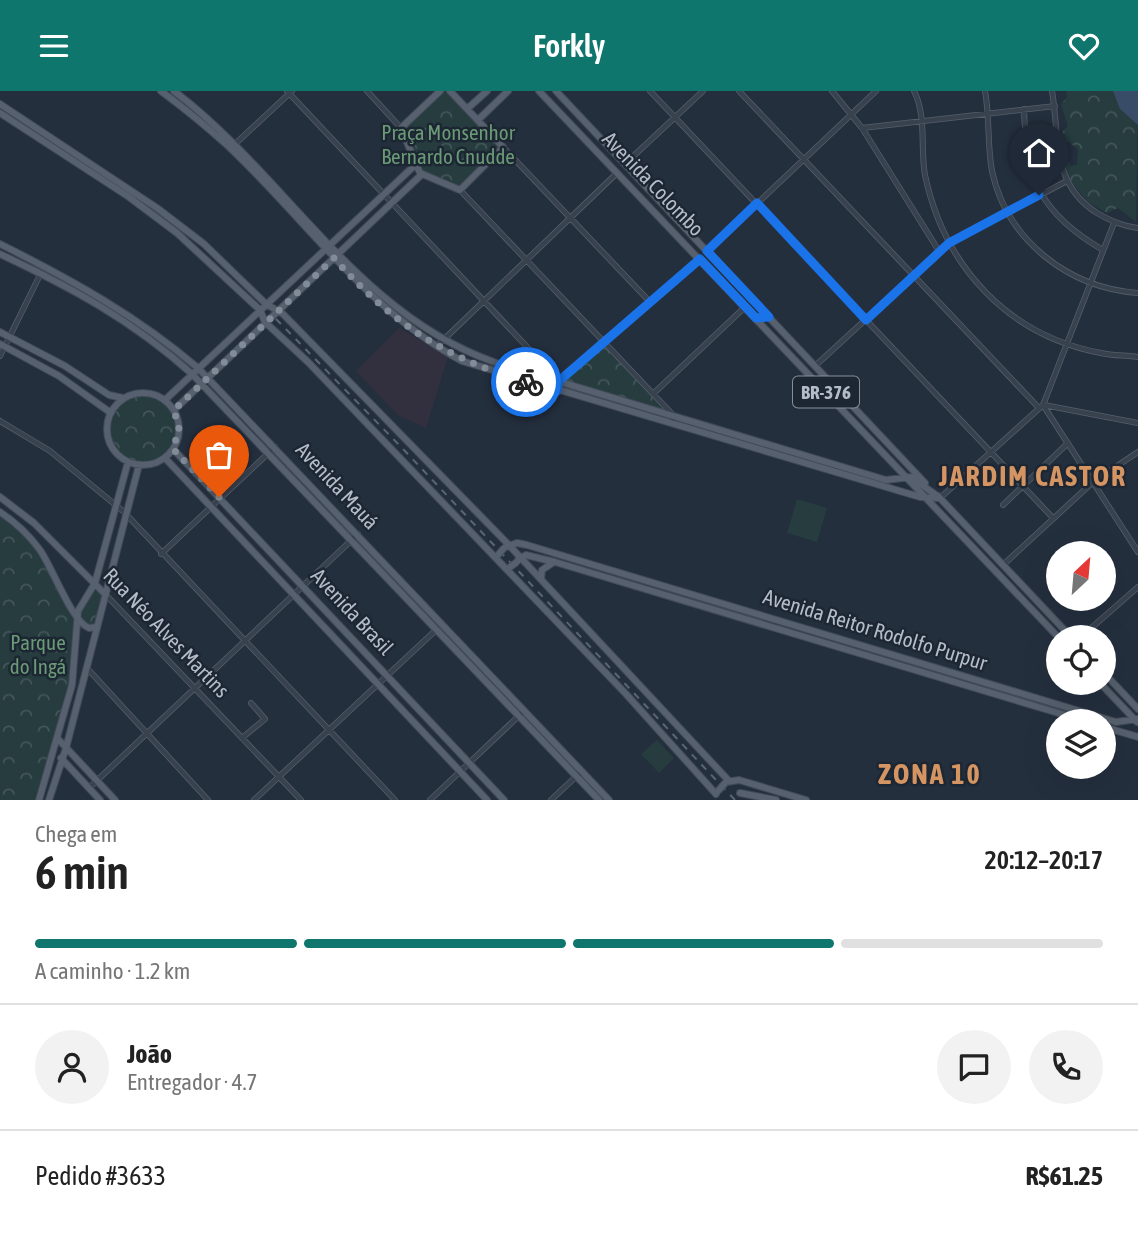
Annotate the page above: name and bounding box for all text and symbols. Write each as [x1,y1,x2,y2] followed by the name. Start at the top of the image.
[35,27,73,65] icon: menu
[533,27,605,64] text: Forkly
[1065,27,1103,65] icon: heart
[381,120,516,168] park label: Praça Monsenhor Bernardo Cnudde
[1009,123,1069,195] pin
[598,126,709,240] street label: Avenida Colombo
[1020,134,1058,172] icon: home
[491,347,561,417] courier
[507,363,545,401] icon: bike
[793,377,859,407] road number: BR-376
[189,425,249,497] pin
[200,436,238,474] icon: bag
[292,437,384,534] street label: Avenida Mauá
[938,460,1127,492] district label: JARDIM CASTOR
[1046,541,1116,611] north arrow
[1046,541,1116,779] map controls
[99,563,234,702] street label: Rua Néo Alves Martins
[307,563,399,660] street label: Avenida Brasil
[760,584,991,675] street label: Avenida Reitor Rodolfo Purpur
[1046,625,1116,695] button: locate
[10,630,66,678] park label: Parque do Ingá
[1046,709,1116,779] button: layers
[878,758,982,790] district label: ZONA 10
[35,821,117,847] text: Chega em
[985,845,1103,875] text: 20:12–20:17
[35,846,129,899] text: 6 min
[35,958,190,984] text: A caminho · 1.2 km
[35,1030,109,1104] button: person
[937,1030,1011,1104] button: chat
[1029,1030,1103,1104] button: phone
[127,1039,172,1069] text: João
[127,1069,257,1095] text: Entregador · 4.7
[35,1161,166,1191] text: Pedido #3633
[1026,1161,1103,1191] text: R$61.25

